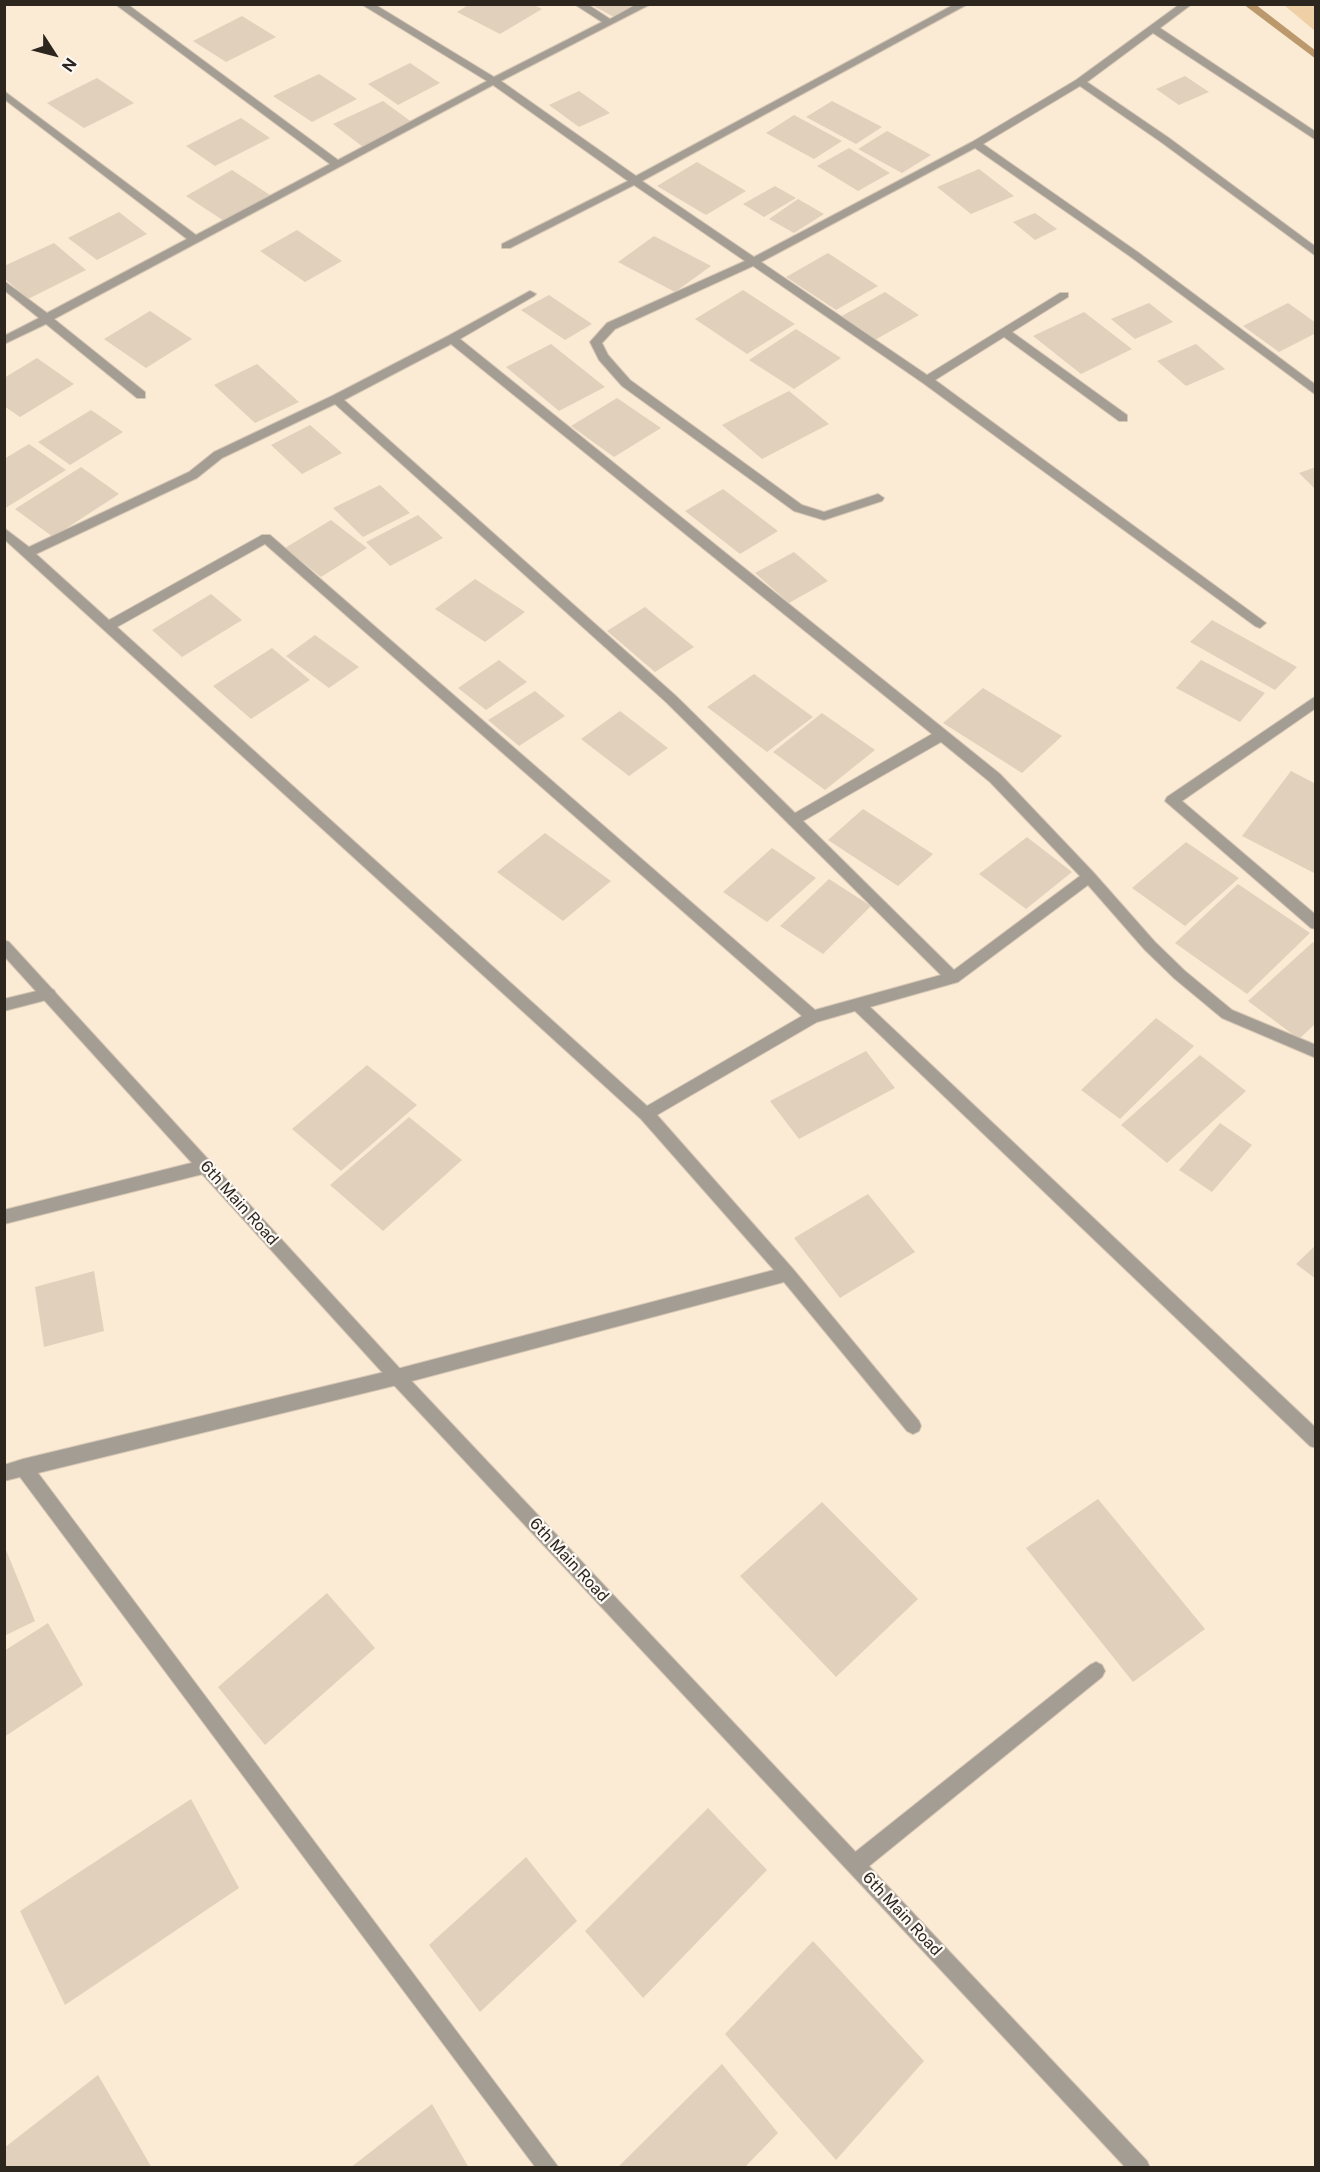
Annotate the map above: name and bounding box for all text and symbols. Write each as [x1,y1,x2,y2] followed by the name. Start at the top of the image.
[24,24,84,84] north arrow
[58,54,80,76] text: N
[196,1157,282,1249] street label: 6th Main Road
[525,1514,613,1606] street label: 6th Main Road
[858,1868,946,1960] street label: 6th Main Road

